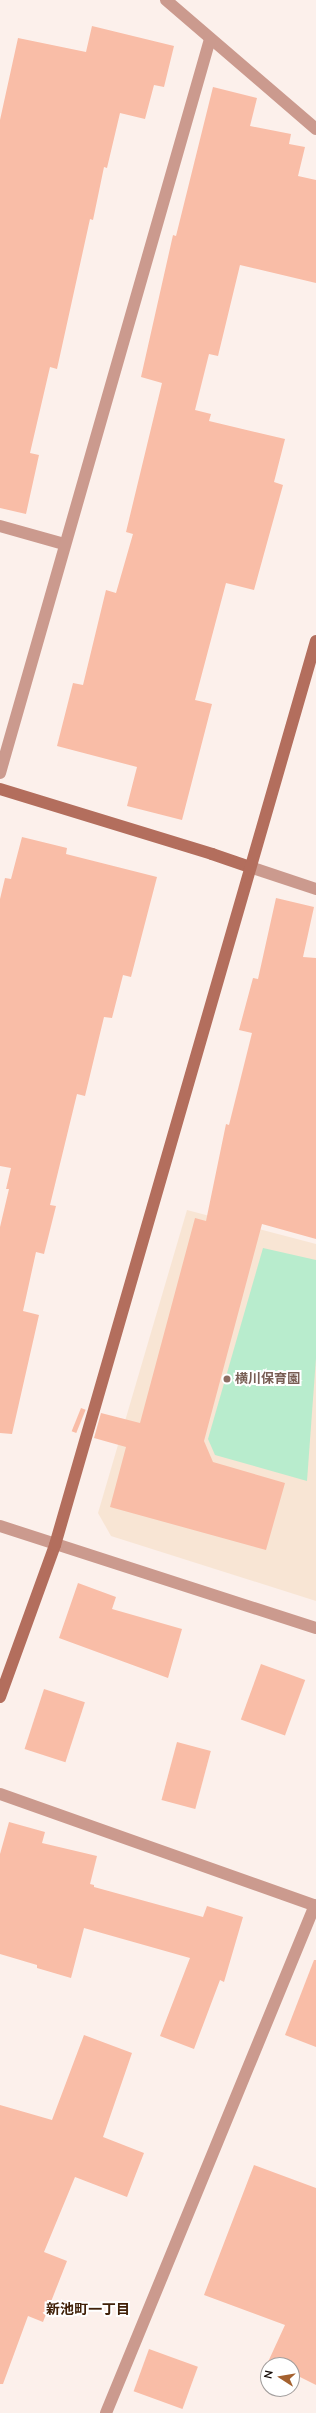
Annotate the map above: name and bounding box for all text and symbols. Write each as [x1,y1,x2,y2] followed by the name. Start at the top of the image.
[235,1371,300,1387] place label: 横川保育園
[222,1374,232,1384] marker: 横川保育園
[46,2302,130,2318] district label: 新池町一丁目
[260,2357,300,2397] north arrow
[261,2369,277,2380] text: N

